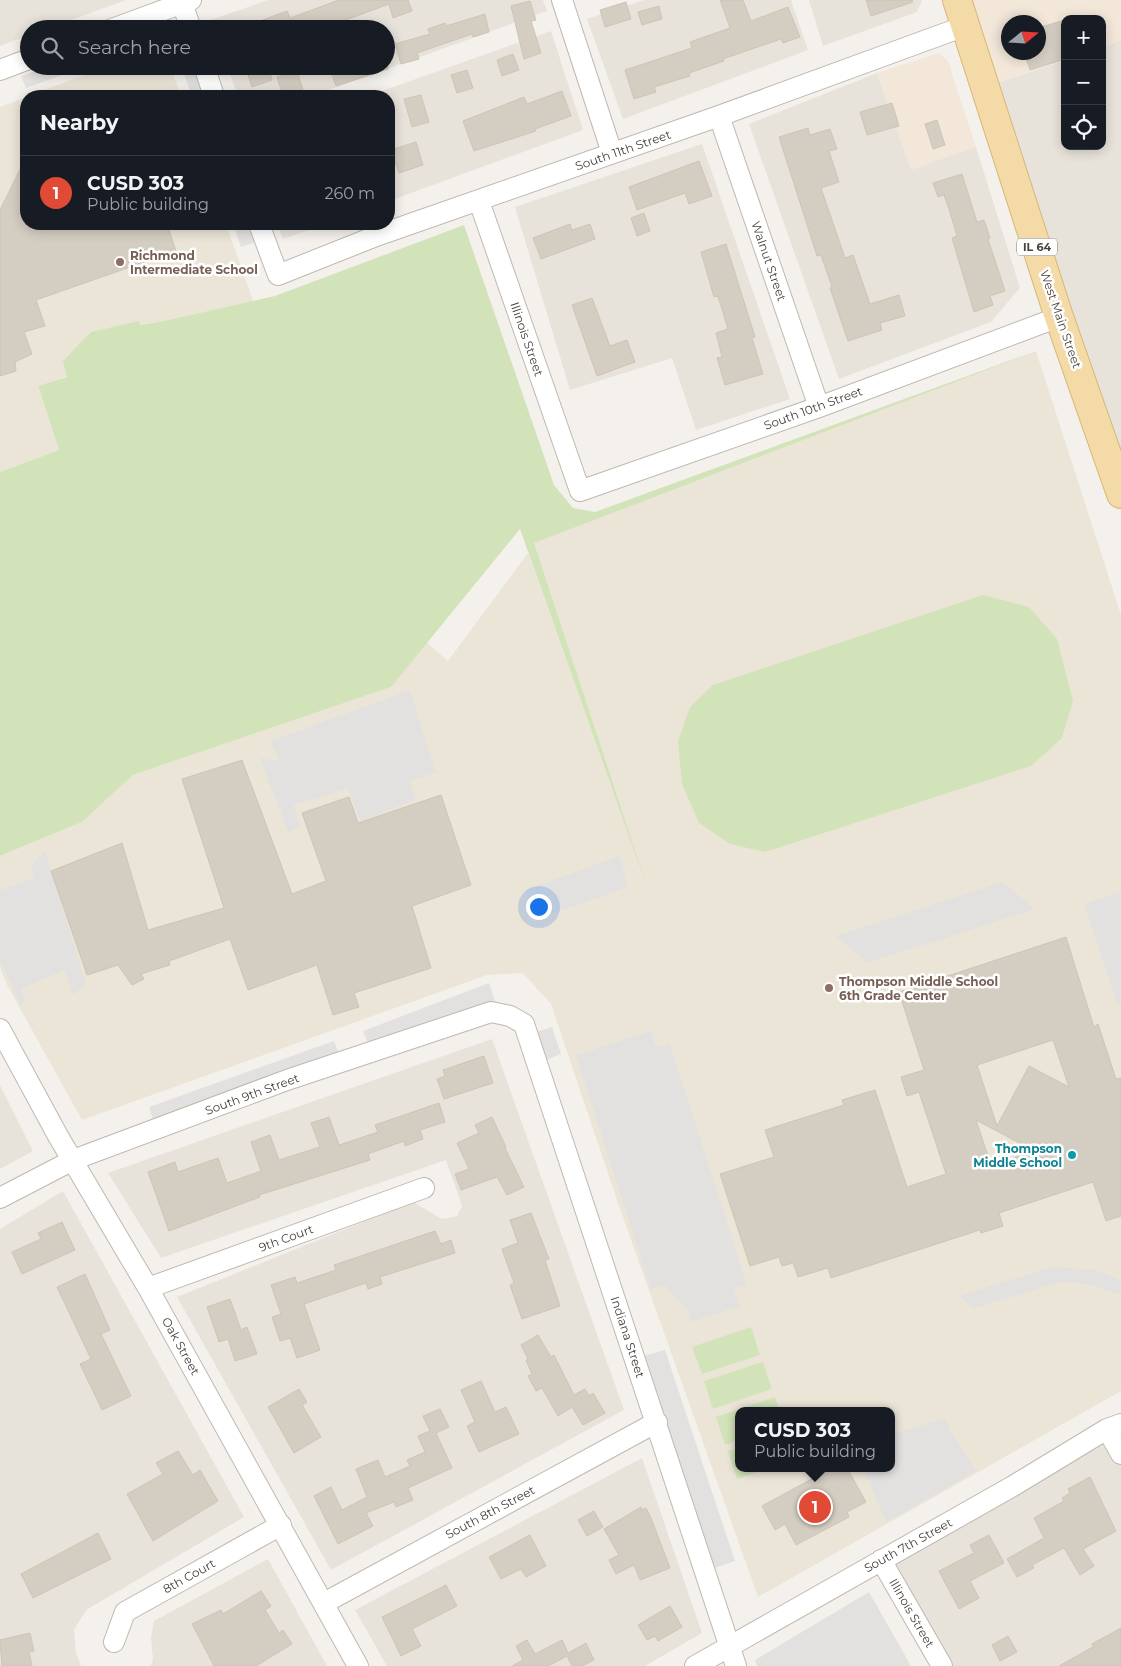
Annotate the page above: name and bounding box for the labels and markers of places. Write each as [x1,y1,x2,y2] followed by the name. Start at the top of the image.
[130,248,258,277] place label: Richmond Intermediate School
[114,256,126,268] marker: Richmond Intermediate School
[839,974,998,1003] place label: Thompson Middle School 6th Grade Center
[823,982,835,994] marker: Thompson Middle School 6th Grade Center
[973,1141,1062,1170] place label: Thompson Middle School
[1066,1149,1078,1161] marker: Thompson Middle School
[799,1488,831,1526] pin: 1

